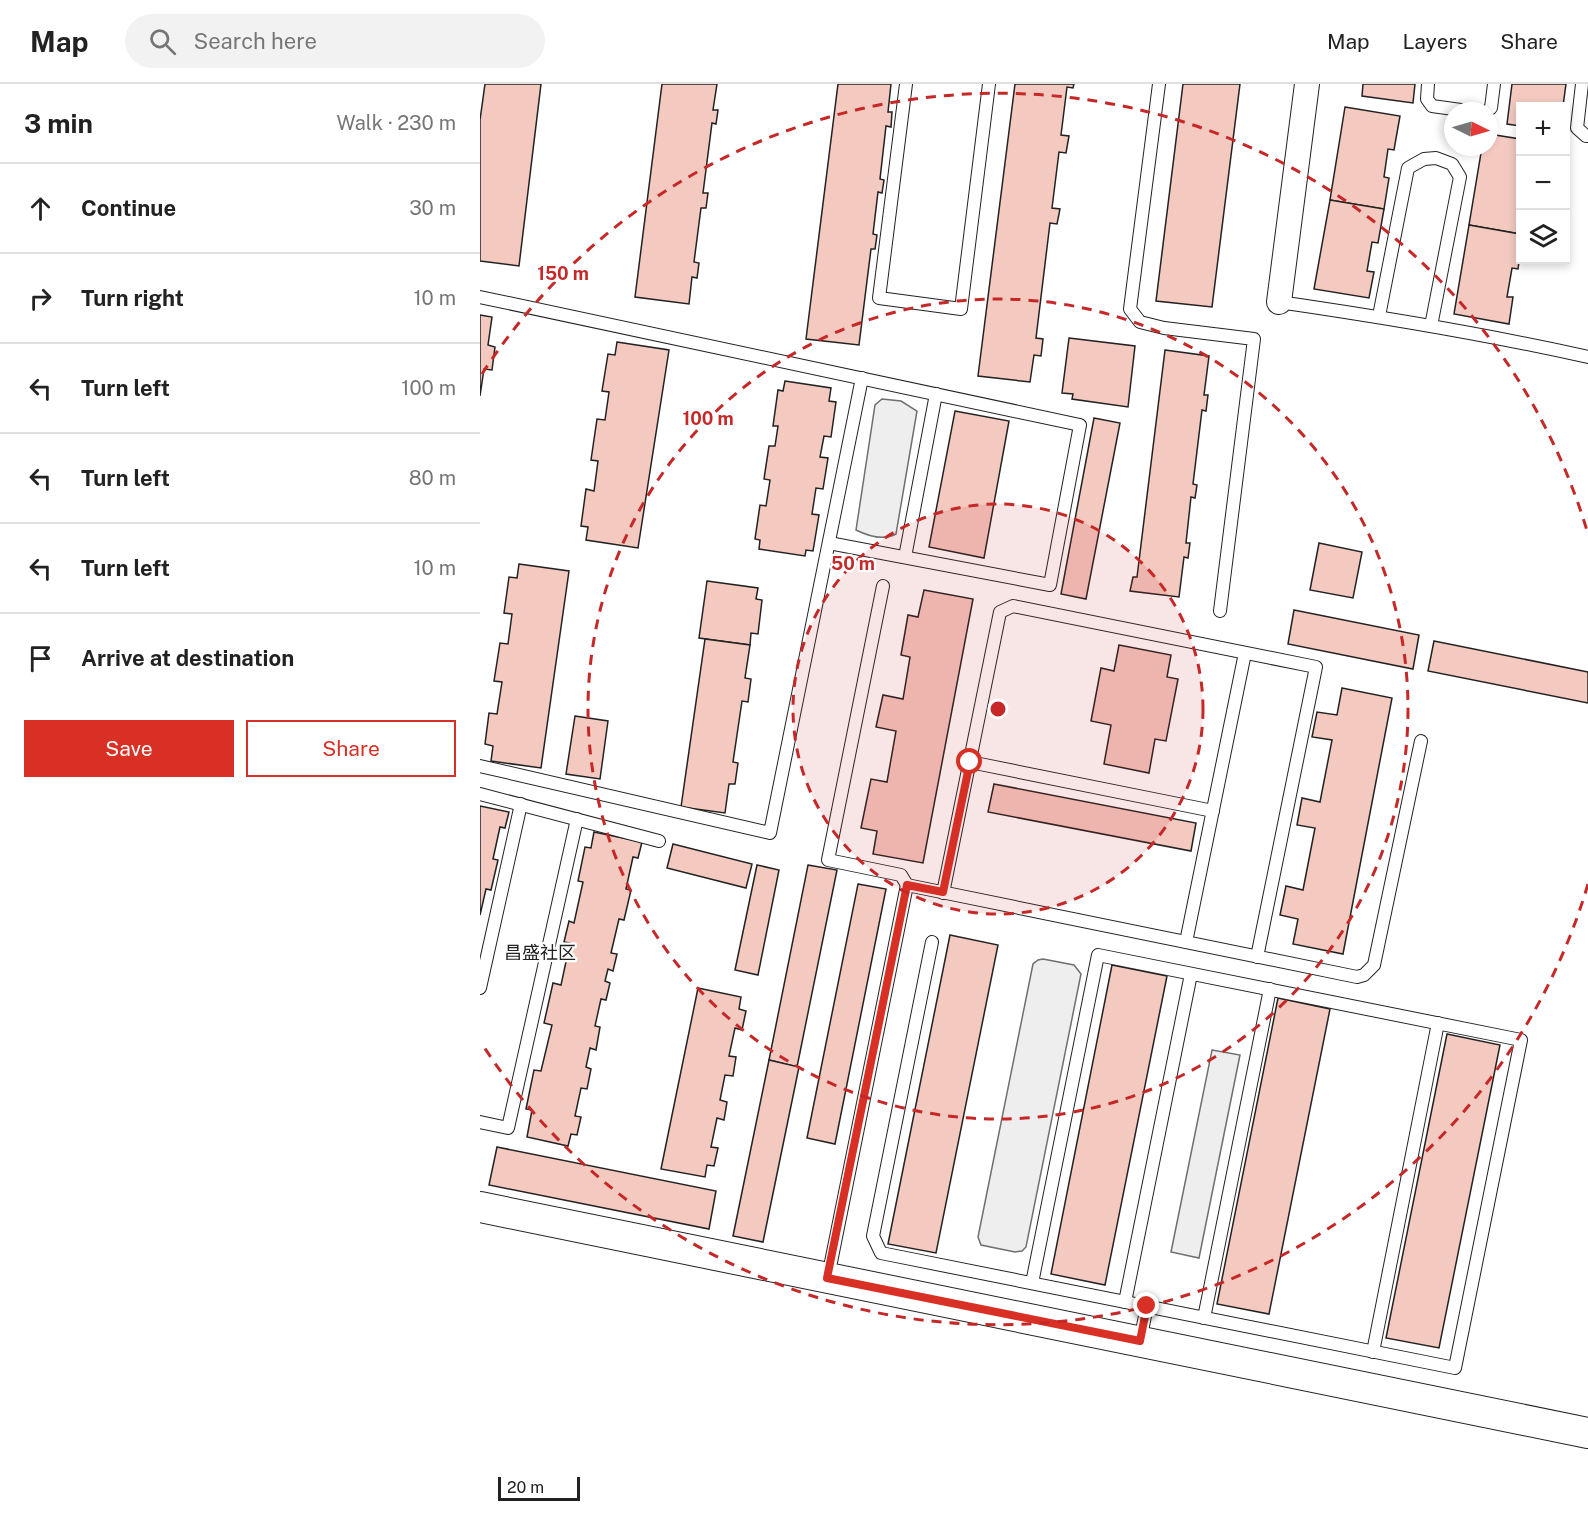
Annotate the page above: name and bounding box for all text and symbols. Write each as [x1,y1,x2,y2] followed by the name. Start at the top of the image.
[125,14,545,68] search box
[30,25,89,58] text: Map
[146,25,179,58] icon: search
[194,28,317,54] text: Search here
[1327,29,1370,54] text: Map
[1403,29,1467,54] text: Layers
[1500,29,1558,54] text: Share
[1444,102,1498,156] north arrow
[1516,102,1570,264] map controls
[1516,102,1570,156] button: +
[24,108,93,139] text: 3 min
[337,111,456,135] text: Walk · 230 m
[1516,156,1570,210] button: −
[24,192,57,225] icon: ahead
[81,195,176,221] text: Continue
[409,196,456,220] text: 30 m
[1516,210,1570,264] button: layers
[537,263,589,284] text: 150 m
[24,282,57,315] icon: right
[81,285,184,311] text: Turn right
[413,286,456,310] text: 10 m
[24,372,57,405] icon: left
[81,375,170,401] text: Turn left
[401,376,456,400] text: 100 m
[682,408,734,429] text: 100 m
[24,462,57,495] icon: left
[81,465,170,491] text: Turn left
[409,466,456,490] text: 80 m
[24,552,57,585] icon: left
[831,553,875,574] text: 50 m
[81,555,170,581] text: Turn left
[413,556,456,580] text: 10 m
[24,642,57,675] icon: arrive
[81,645,294,671] text: Arrive at destination
[988,699,1008,719] centre of rings
[24,720,234,777] button: Save
[246,720,456,777] button: Share
[956,748,982,774] route start
[504,942,576,963] district label: 昌盛社区
[1133,1292,1159,1318] route end
[498,1474,580,1502] scale bar
[507,1478,544,1497] text: 20 m

